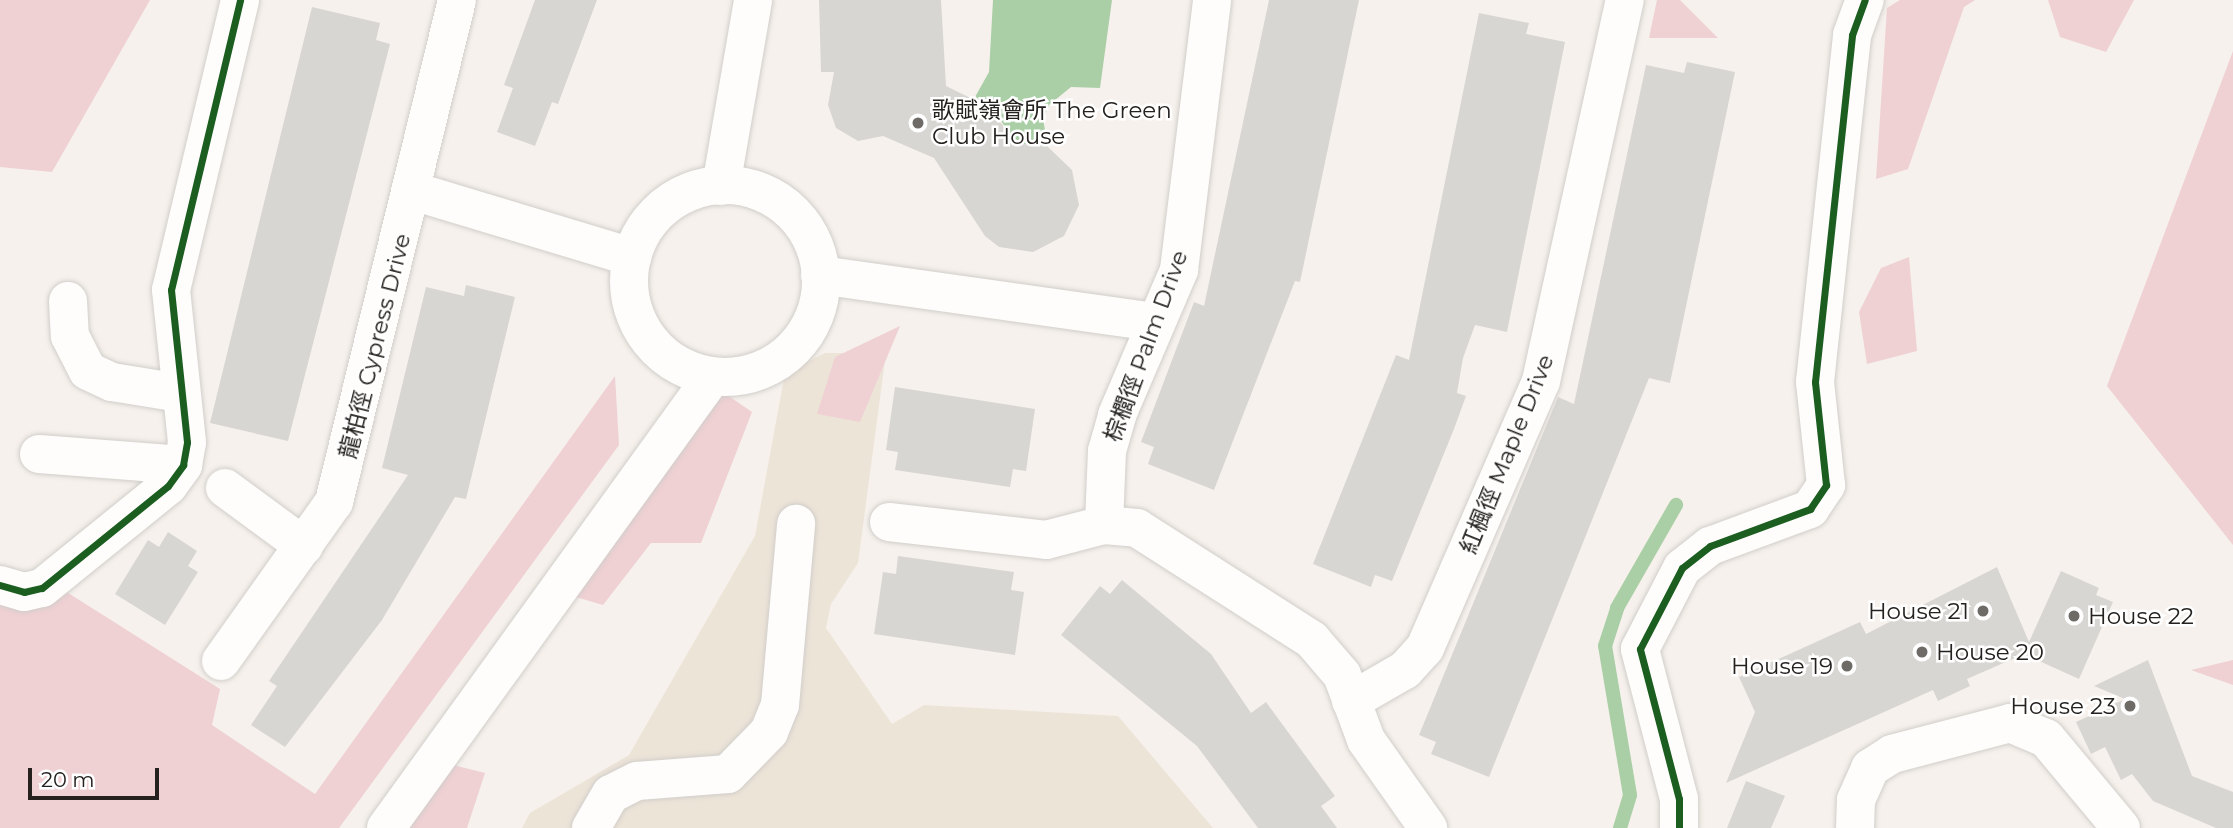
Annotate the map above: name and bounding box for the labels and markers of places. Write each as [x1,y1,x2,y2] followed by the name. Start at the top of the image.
[932,96,1172,150] place label: 歌賦嶺會所 The Green Club House
[910,115,926,131] marker: 歌賦嶺會所 The Green Club House
[1868,597,1969,625] place label: House 21
[2088,602,2194,630] place label: House 22
[1975,603,1991,619] marker: House 21
[2066,608,2082,624] marker: House 22
[1936,638,2044,666] place label: House 20
[1914,644,1930,660] marker: House 20
[1731,652,1833,680] place label: House 19
[1839,658,1855,674] marker: House 19
[2010,692,2116,720] place label: House 23
[2122,698,2138,714] marker: House 23

